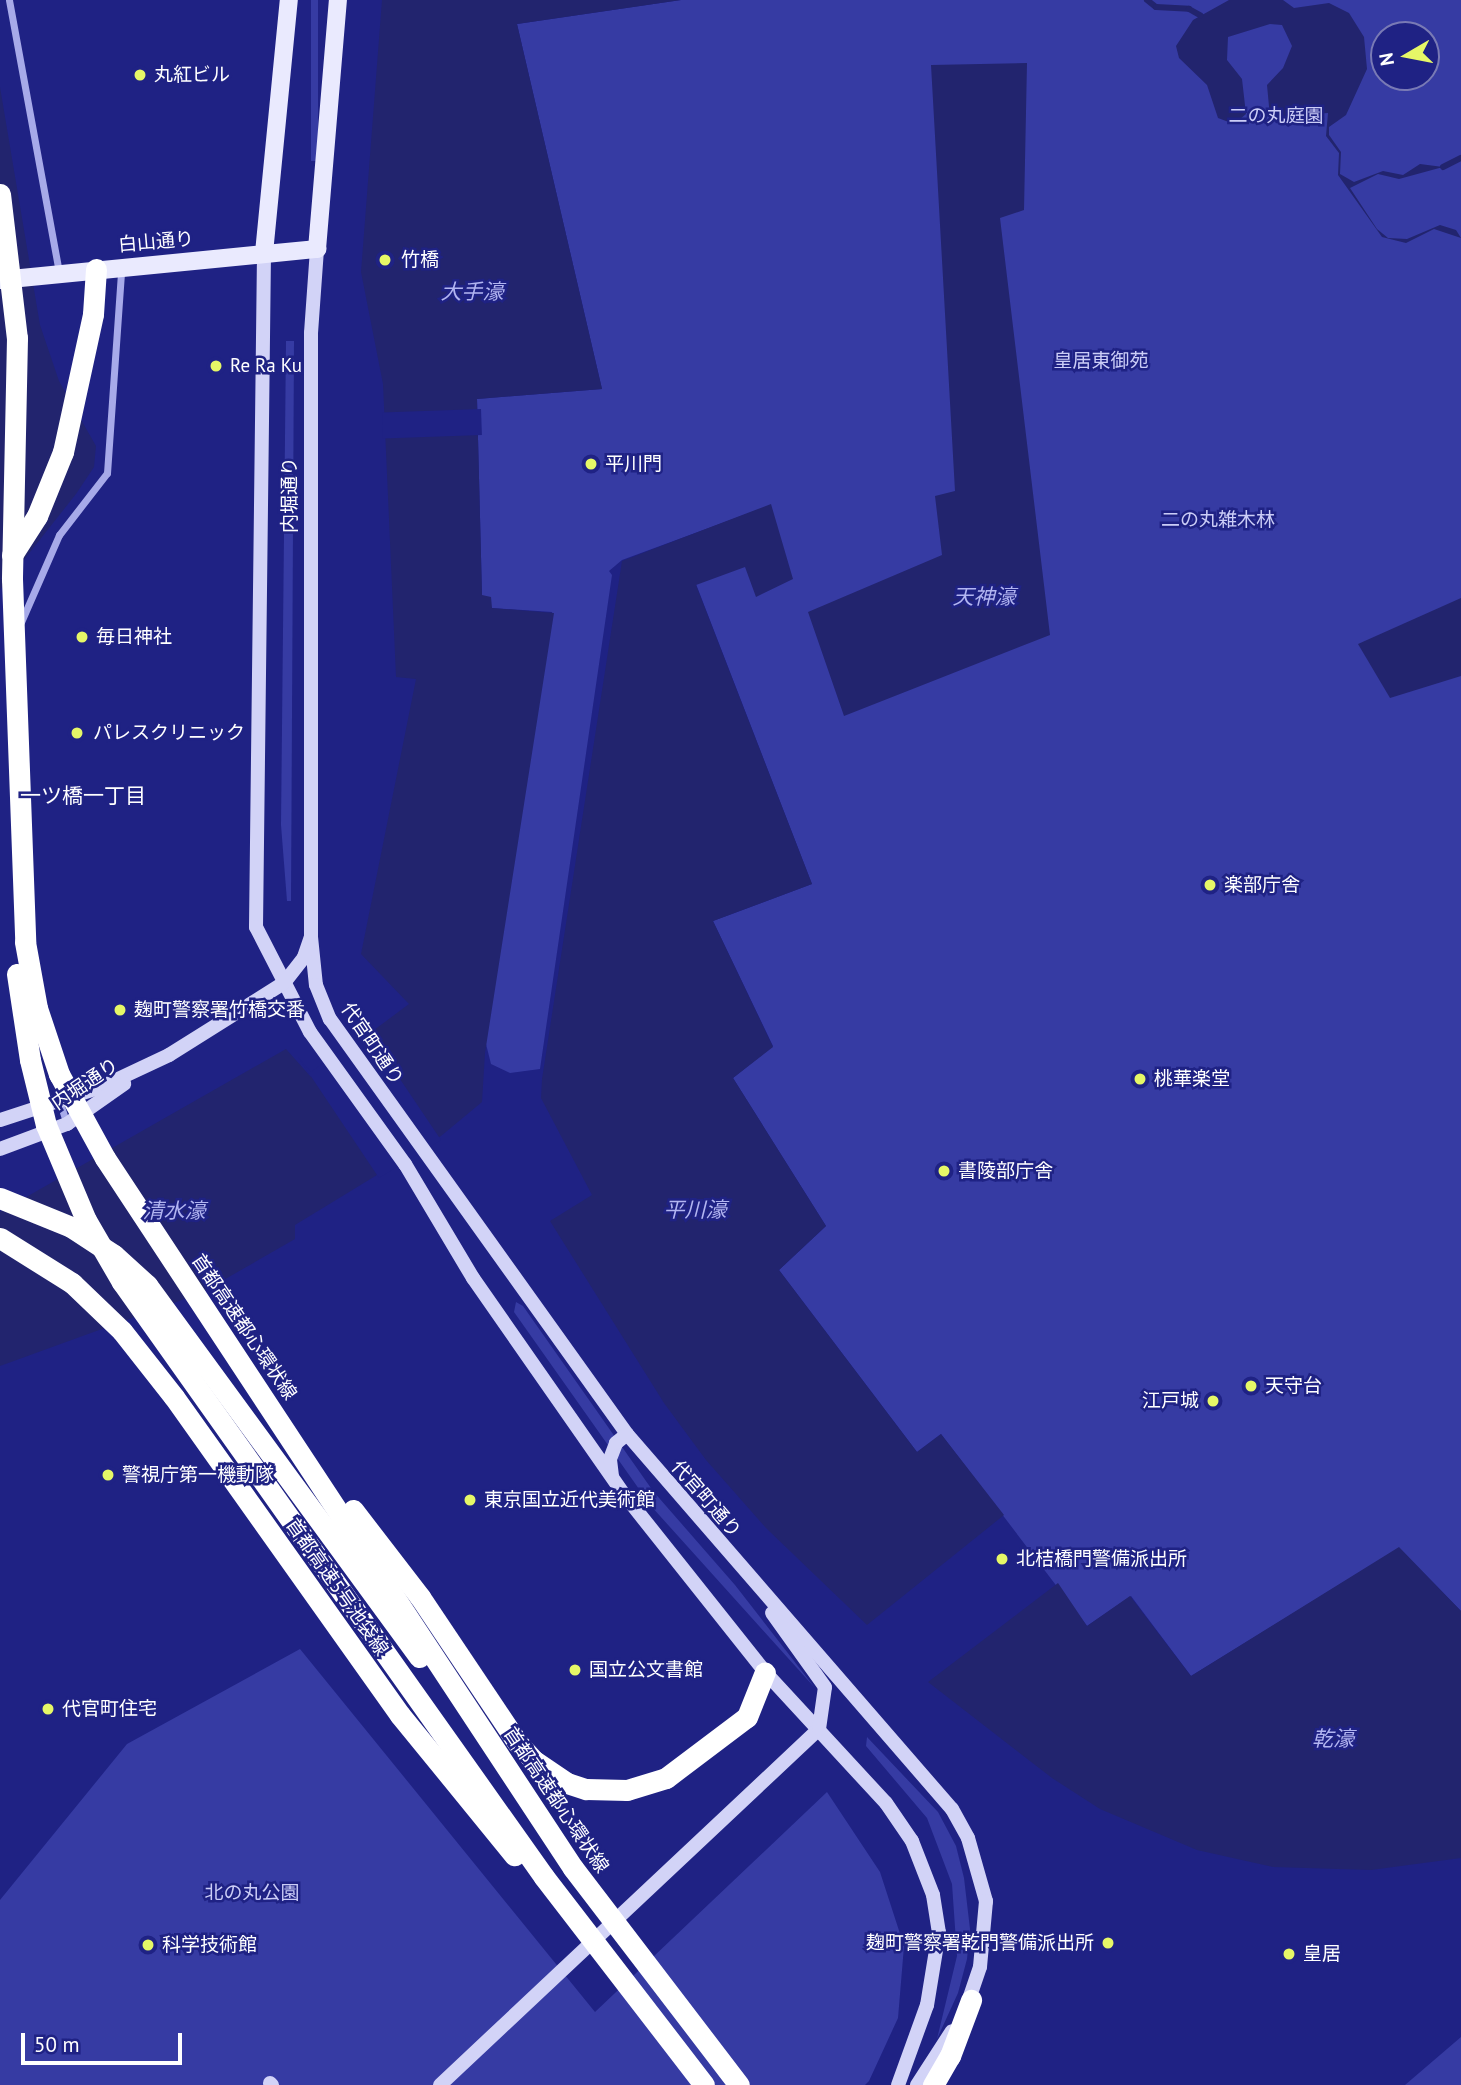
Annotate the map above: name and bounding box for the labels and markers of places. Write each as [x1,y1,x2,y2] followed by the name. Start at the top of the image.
[154,64,230,86] place label: 丸紅ビル
[132,67,148,83] marker: 丸紅ビル
[401,249,439,271] place label: 竹橋
[375,250,395,270] marker: 竹橋
[230,355,302,377] place label: Re Ra Ku
[208,358,224,374] marker: Re Ra Ku
[605,453,662,475] place label: 平川門
[583,456,599,472] marker: 平川門
[96,626,172,648] place label: 毎日神社
[74,629,90,645] marker: 毎日神社
[93,722,245,744] place label: パレスクリニック
[67,723,87,743] marker: パレスクリニック
[1224,874,1300,896] place label: 楽部庁舎
[1202,877,1218,893] marker: 楽部庁舎
[134,999,305,1021] place label: 麹町警察署竹橋交番
[112,1002,128,1018] marker: 麹町警察署竹橋交番
[1154,1068,1230,1090] place label: 桃華楽堂
[1132,1071,1148,1087] marker: 桃華楽堂
[958,1160,1053,1182] place label: 書陵部庁舎
[936,1163,952,1179] marker: 書陵部庁舎
[1265,1375,1322,1397] place label: 天守台
[1243,1378,1259,1394] marker: 天守台
[1142,1390,1199,1412] place label: 江戸城
[1205,1393,1221,1409] marker: 江戸城
[122,1464,274,1486] place label: 警視庁第一機動隊
[100,1467,116,1483] marker: 警視庁第一機動隊
[484,1489,655,1511] place label: 東京国立近代美術館
[462,1492,478,1508] marker: 東京国立近代美術館
[1016,1548,1187,1570] place label: 北桔橋門警備派出所
[994,1551,1010,1567] marker: 北桔橋門警備派出所
[589,1659,703,1681] place label: 国立公文書館
[567,1662,583,1678] marker: 国立公文書館
[62,1698,157,1720] place label: 代官町住宅
[40,1701,56,1717] marker: 代官町住宅
[866,1932,1094,1954] place label: 麹町警察署乾門警備派出所
[162,1934,257,1956] place label: 科学技術館
[1100,1935,1116,1951] marker: 麹町警察署乾門警備派出所
[140,1937,156,1953] marker: 科学技術館
[1303,1943,1341,1965] place label: 皇居
[1281,1946,1297,1962] marker: 皇居

